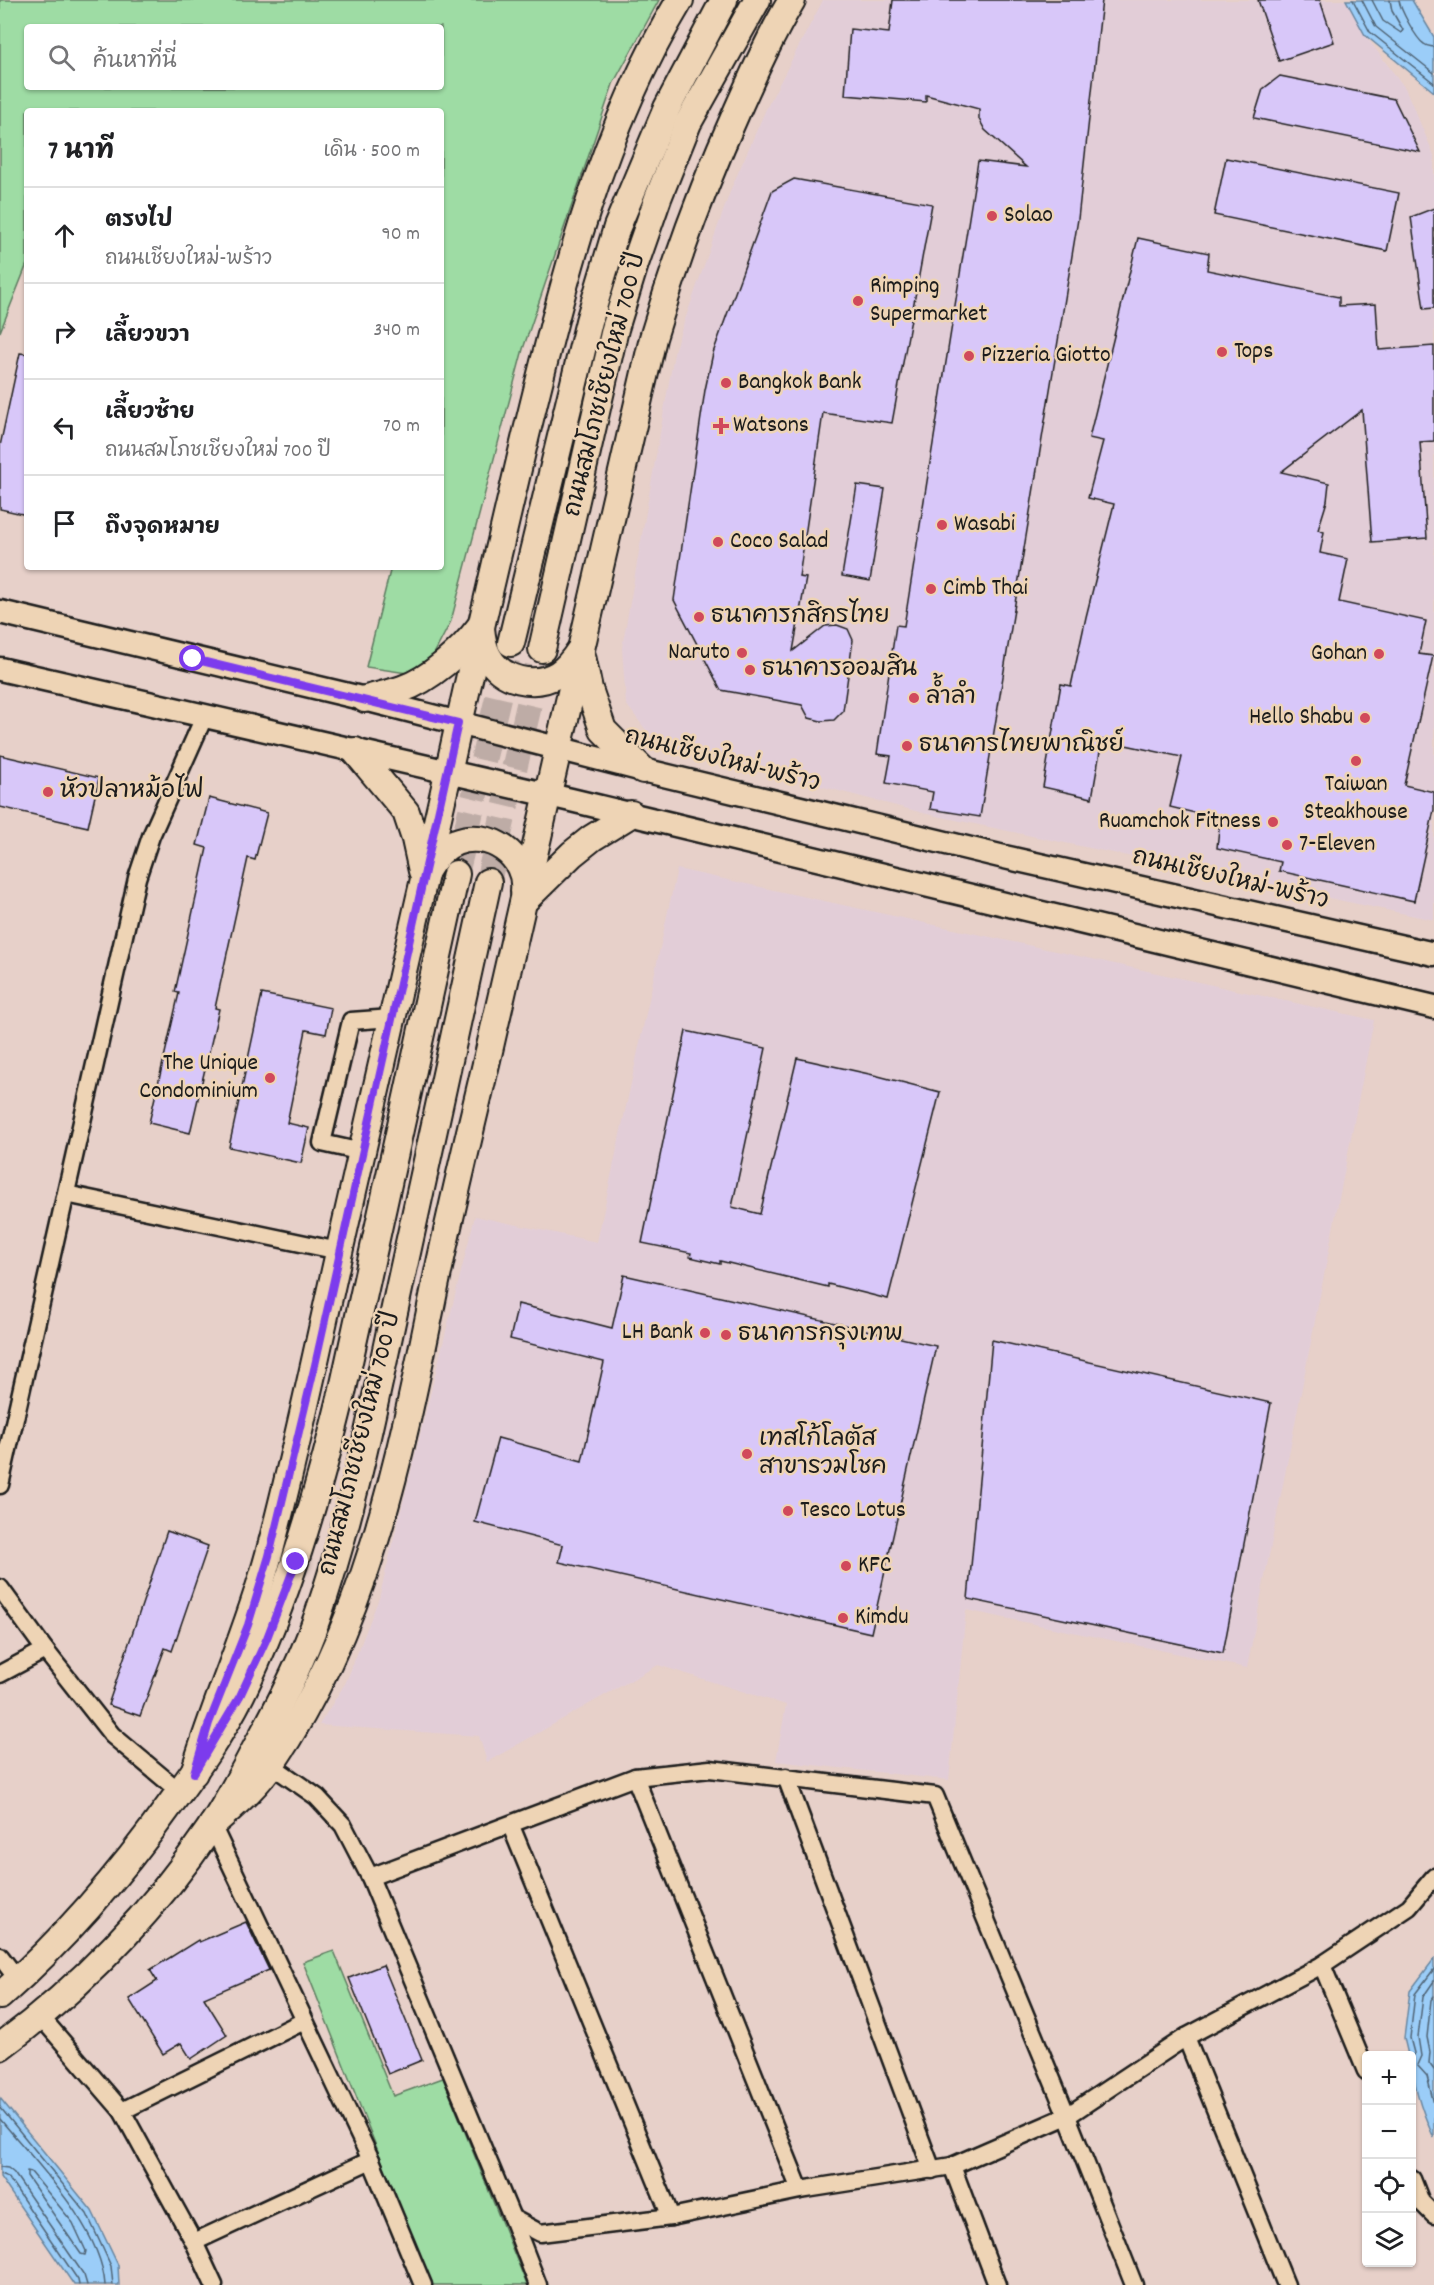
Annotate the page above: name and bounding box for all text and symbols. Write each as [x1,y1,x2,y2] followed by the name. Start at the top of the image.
[24,24,444,90] search box
[45,41,78,74] icon: search
[93,47,177,78] text: ค้นหาที่นี่
[48,134,114,171] text: 7 นาที
[323,138,420,166] text: เดิน · 500 m
[1004,199,1053,233] place label: Solao
[105,206,173,237] text: ตรงไป
[985,209,999,223] marker: Solao
[48,219,81,252] icon: ahead
[382,221,420,249] text: 90 m
[105,246,272,274] text: ถนนเชียงใหม่-พร้าว
[555,249,655,521] street label: ถนนสมโภชเชียงใหม่ 700 ปี
[870,270,988,332] place label: Rimping Supermarket
[851,294,865,308] marker: Rimping Supermarket
[48,315,81,348] icon: right
[374,317,420,345] text: 340 m
[105,321,189,352] text: เลี้ยวขวา
[1234,335,1273,369] place label: Tops
[981,339,1111,373] place label: Pizzeria Giotto
[1215,345,1229,359] marker: Tops
[962,349,976,363] marker: Pizzeria Giotto
[738,366,862,400] place label: Bangkok Bank
[719,376,733,390] marker: Bangkok Bank
[105,398,195,429] text: เลี้ยวซ้าย
[733,409,809,443] place label: Watsons
[48,411,81,444] icon: left
[383,413,420,441] text: 70 m
[714,419,728,433] marker: Watsons
[105,438,331,466] text: ถนนสมโภชเชียงใหม่ 700 ปี
[48,507,81,540] icon: arrive
[954,508,1015,542] place label: Wasabi
[105,513,220,544] text: ถึงจุดหมาย
[935,518,949,532] marker: Wasabi
[730,525,828,559] place label: Coco Salad
[711,535,725,549] marker: Coco Salad
[943,572,1028,606] place label: Cimb Thai
[924,582,938,596] marker: Cimb Thai
[711,598,890,634] place label: ธนาคารกสิกรไทย
[692,610,706,624] marker: ธนาคารกสิกรไทย
[668,636,730,670] place label: Naruto
[1311,637,1367,671] place label: Gohan
[179,645,205,671] route start
[735,646,749,660] marker: Naruto
[1372,647,1386,661] marker: Gohan
[762,653,917,687] place label: ธนาคารออมสิน
[743,663,757,677] marker: ธนาคารออมสิน
[926,672,976,715] place label: ล้ำลำ
[907,691,921,705] marker: ล้ำลำ
[1249,701,1353,735] place label: Hello Shabu
[1358,711,1372,725] marker: Hello Shabu
[621,718,824,802] street label: ถนนเชียงใหม่-พร้าว
[919,727,1124,763] place label: ธนาคารไทยพาณิชย์
[900,739,914,753] marker: ธนาคารไทยพาณิชย์
[1349,754,1363,768] marker: Taiwan Steakhouse
[1304,768,1408,830] place label: Taiwan Steakhouse
[60,773,204,809] place label: หัวปลาหม้อไฟ
[41,785,55,799] marker: หัวปลาหม้อไฟ
[1099,805,1261,839] place label: Ruamchok Fitness
[1266,815,1280,829] marker: Ruamchok Fitness
[1299,828,1375,862] place label: 7-Eleven
[1280,838,1294,852] marker: 7-Eleven
[1129,839,1332,919] street label: ถนนเชียงใหม่-พร้าว
[139,1047,258,1109] place label: The Unique Condominium
[263,1071,277,1085] marker: The Unique Condominium
[310,1308,410,1580] street label: ถนนสมโภชเชียงใหม่ 700 ปี
[622,1316,693,1350] place label: LH Bank
[738,1318,903,1352] place label: ธนาคารกรุงเทพ
[698,1326,712,1340] marker: LH Bank
[719,1328,733,1342] marker: ธนาคารกรุงเทพ
[759,1421,887,1485] place label: เทสโก้โลตัส สาขารวมโชค
[740,1447,754,1461] marker: เทสโก้โลตัส สาขารวมโชค
[800,1494,906,1528] place label: Tesco Lotus
[781,1504,795,1518] marker: Tesco Lotus
[282,1548,308,1574] route end
[858,1549,892,1583] place label: KFC
[839,1559,853,1573] marker: KFC
[855,1601,909,1635] place label: Kimdu
[836,1611,850,1625] marker: Kimdu
[1362,2051,1416,2267] map controls
[1362,2051,1416,2105] button: +
[1362,2105,1416,2159] button: −
[1362,2159,1416,2213] button: locate
[1362,2213,1416,2267] button: layers

